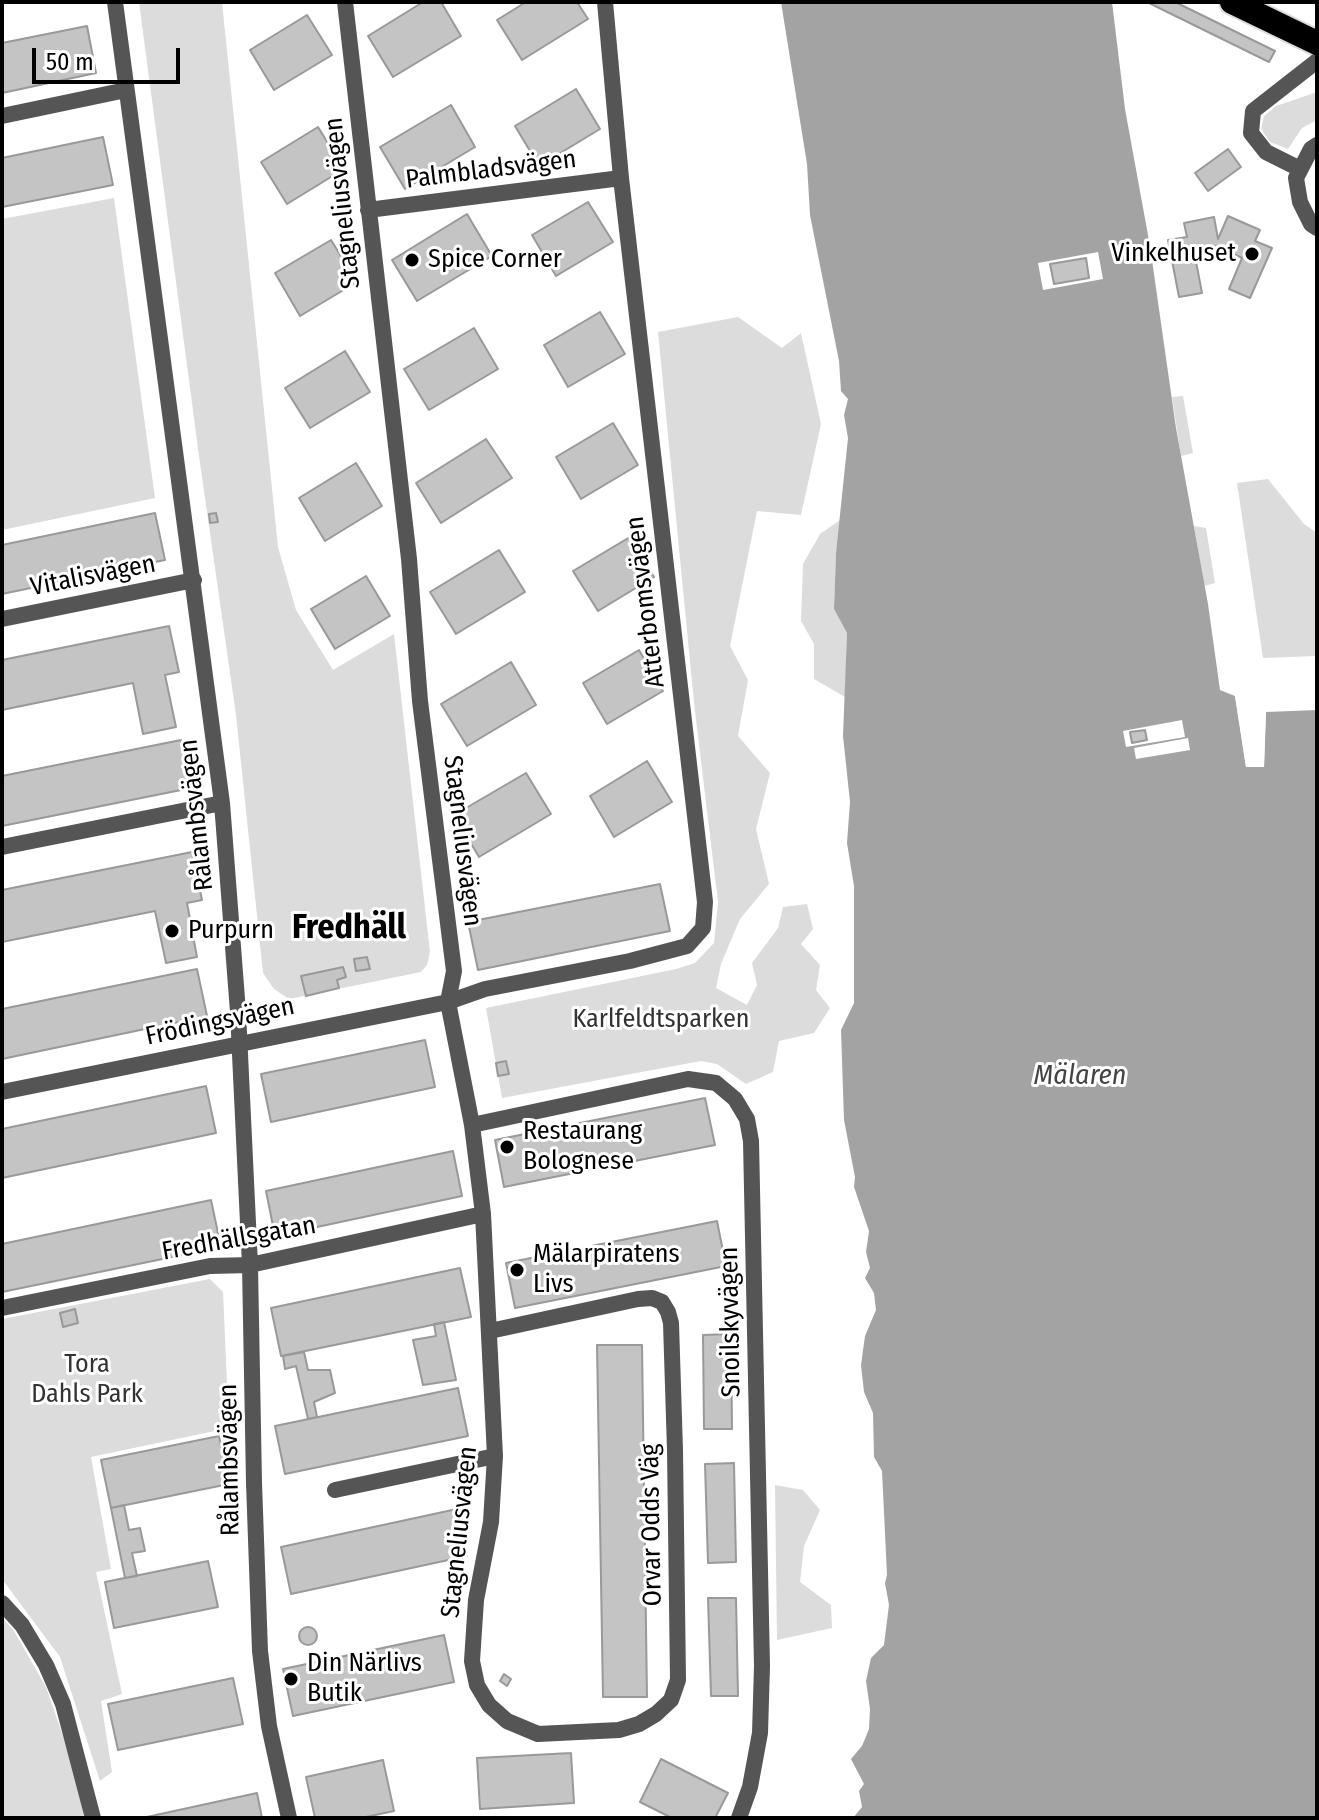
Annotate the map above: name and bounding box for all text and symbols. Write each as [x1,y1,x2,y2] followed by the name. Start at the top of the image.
[36,32,184,82] scale bar
[46,48,94,76] text: 50 m
[318,116,368,290] street label: Stagneliusvägen
[404,144,578,196] street label: Palmbladsvägen
[1111,238,1236,270] place label: Vinkelhuset
[428,244,562,276] place label: Spice Corner
[1243,245,1261,263] marker: Vinkelhuset
[403,251,421,269] marker: Spice Corner
[620,514,672,690] street label: Atterbomsvägen
[28,549,158,603] street label: Vitalisvägen
[174,738,220,892] street label: Rålambsvägen
[436,754,488,928] street label: Stagneliusvägen
[292,909,406,949] district label: Fredhäll
[188,915,274,947] place label: Purpurn
[163,922,181,940] marker: Purpurn
[143,991,297,1053] street label: Frödingsvägen
[573,1004,749,1036] park label: Karlfeldtsparken
[1034,1059,1126,1093] water label: Mälaren
[523,1116,642,1178] place label: Restaurang Bolognese
[498,1138,516,1156] marker: Restaurang Bolognese
[160,1210,318,1268] street label: Fredhällsgatan
[533,1239,680,1300] place label: Mälarpiratens Livs
[714,1246,748,1398] street label: Snoilskyvägen
[508,1261,526,1279] marker: Mälarpiratens Livs
[31,1349,143,1410] park label: Tora Dahls Park
[213,1384,247,1536] street label: Rålambsvägen
[635,1443,669,1607] street label: Orvar Odds Väg
[435,1445,485,1619] street label: Stagneliusvägen
[307,1648,422,1710] place label: Din Närlivs Butik
[282,1670,300,1688] marker: Din Närlivs Butik

